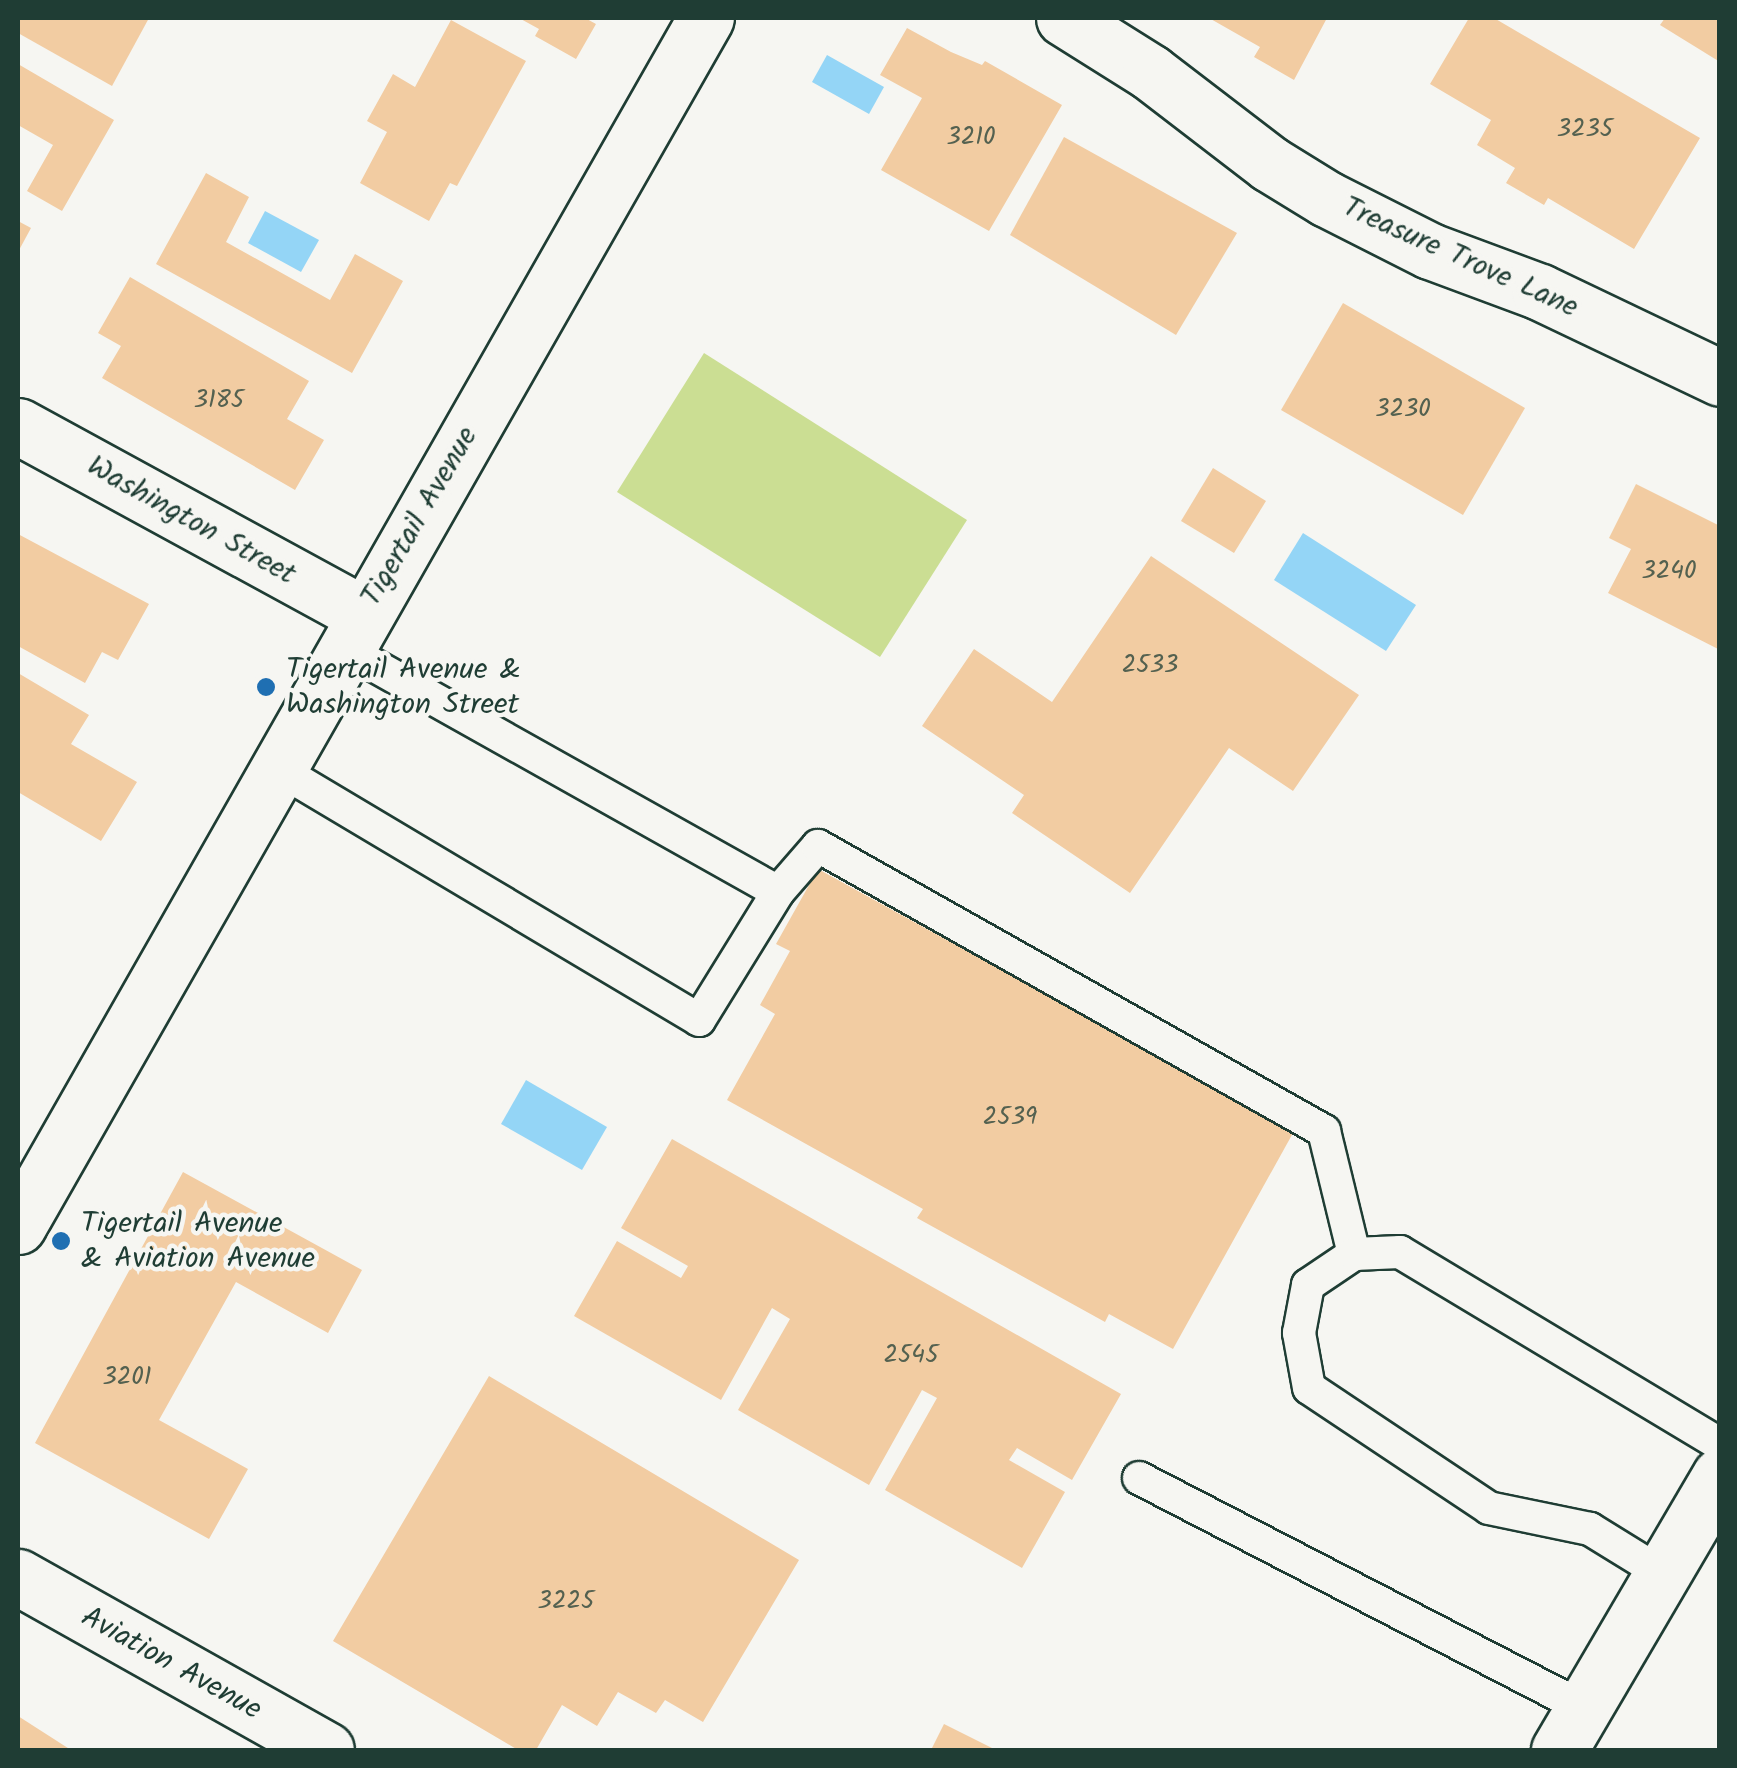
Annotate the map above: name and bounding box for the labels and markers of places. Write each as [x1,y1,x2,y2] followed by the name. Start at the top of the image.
[286,652,521,722] place label: Tigertail Avenue & Washington Street
[255,676,277,698] marker: Tigertail Avenue & Washington Street
[81,1206,315,1276] place label: Tigertail Avenue & Aviation Avenue
[50,1230,72,1252] marker: Tigertail Avenue & Aviation Avenue

